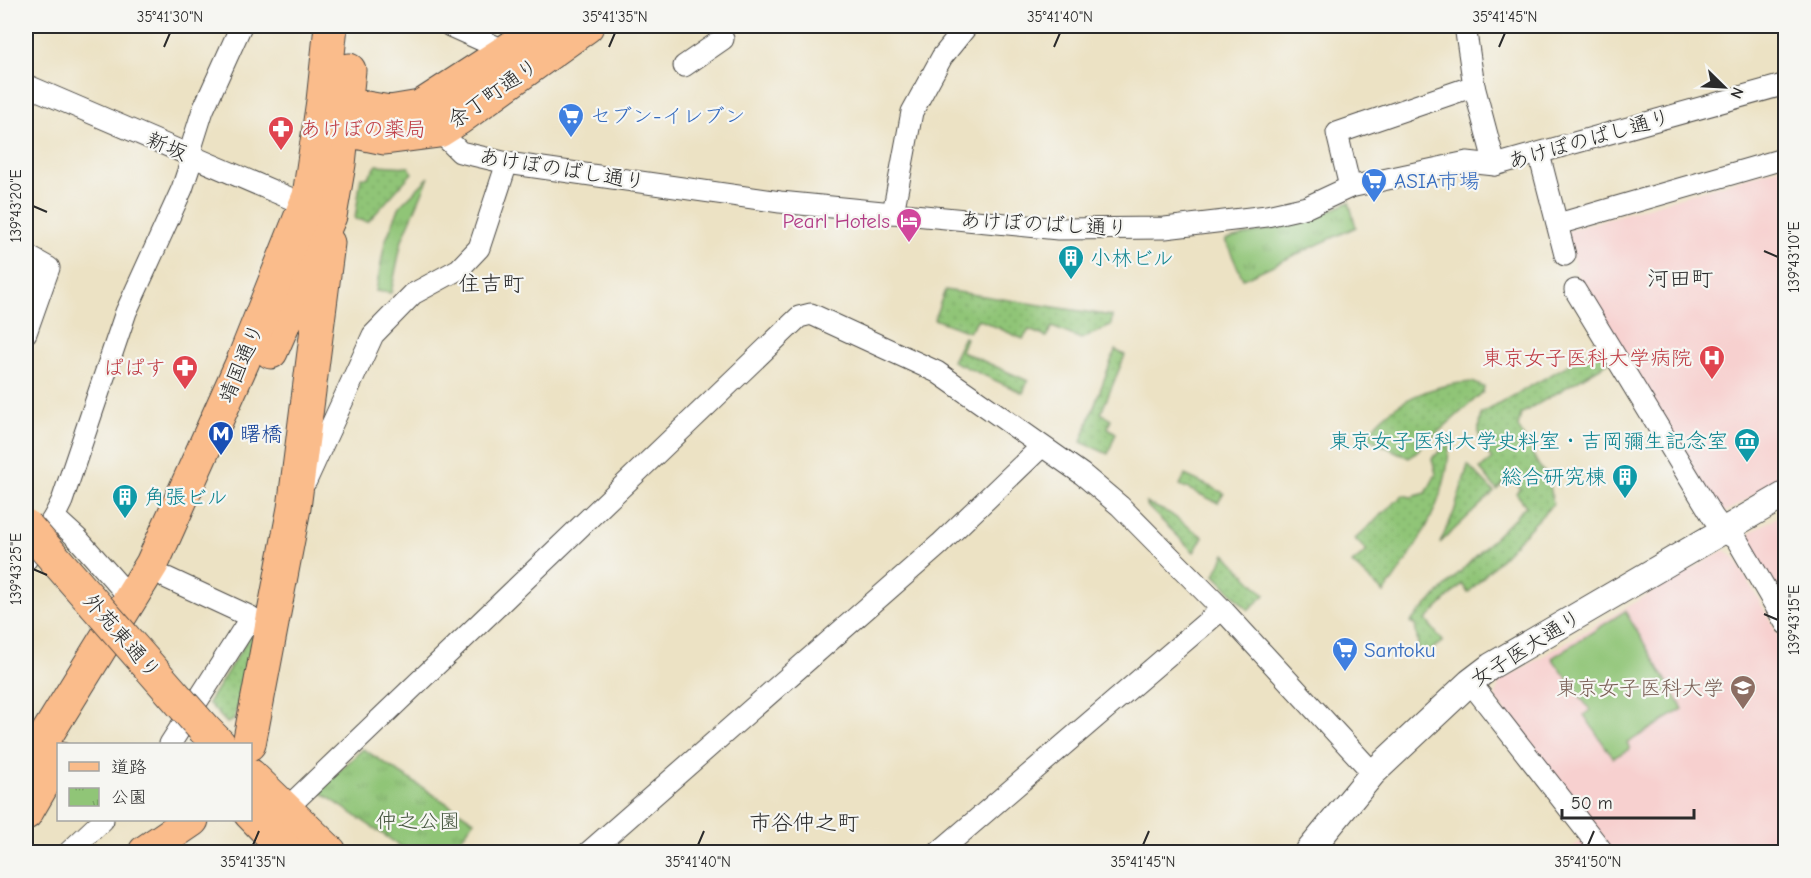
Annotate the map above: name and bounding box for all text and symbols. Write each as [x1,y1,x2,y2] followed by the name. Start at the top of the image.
[137,8,203,26] text: 35°41'30"N
[582,8,648,26] text: 35°41'35"N
[1027,8,1093,26] text: 35°41'40"N
[1473,8,1537,26] text: 35°41'45"N
[443,53,543,133] street label: 余丁町通り
[1694,57,1754,117] north arrow
[1726,84,1747,101] text: N
[556,101,586,139] supermarket icon: セブン-イレブン
[590,104,745,128] place label: セブン-イレブン
[1505,104,1673,174] street label: あけぼのばし通り
[266,114,296,152] pharmacy icon: あけぼの薬局
[300,117,426,141] place label: あけぼの薬局
[143,127,191,165] street label: 新坂
[477,144,647,194] street label: あけぼのばし通り
[1359,166,1389,204] supermarket icon: ASIA市場
[7,169,25,243] text: 139°43'20"E
[1394,169,1480,193] place label: ASIA市場
[894,206,924,244] hotel icon: Pearl Hotels
[959,208,1129,240] street label: あけぼのばし通り
[782,209,890,233] place label: Pearl Hotels
[1785,221,1803,293] text: 139°43'10"E
[1056,243,1086,281] building icon: 小林ビル
[1090,246,1174,270] place label: 小林ビル
[1647,266,1713,292] district label: 河田町
[458,271,524,297] district label: 住吉町
[214,320,268,406] street label: 靖国通り
[1697,343,1727,381] hospital icon: 東京女子医科大学病院
[1482,346,1692,370] place label: 東京女子医科大学病院
[170,353,200,391] pharmacy icon: ぱぱす
[103,356,166,380] place label: ぱぱす
[206,419,236,457] metro station icon: 曙橋
[240,422,282,446] place label: 曙橋
[1732,426,1762,464] museum icon: 東京女子医科大学史料室・吉岡彌生記念室
[1329,429,1728,453] place label: 東京女子医科大学史料室・吉岡彌生記念室
[1610,462,1640,500] building icon: 総合研究棟
[1501,465,1606,489] place label: 総合研究棟
[110,482,140,520] building icon: 角張ビル
[144,485,228,509] place label: 角張ビル
[7,533,25,605] text: 139°43'25"E
[1785,585,1803,655] text: 139°43'15"E
[79,589,165,683] street label: 外苑東通り
[1466,604,1586,692] street label: 女子医大通り
[1330,635,1360,673] supermarket icon: Santoku
[1364,638,1435,662] place label: Santoku
[1728,673,1758,711] school or university icon: 東京女子医科大学
[1556,676,1724,700] place label: 東京女子医科大学
[57,743,252,821] legend
[111,757,147,778] text: 道路
[1562,782,1694,820] scale bar
[111,787,147,808] text: 公園
[1571,793,1613,814] text: 50 m
[376,809,460,833] park label: 仲之公園
[749,810,859,836] district label: 市谷仲之町
[220,853,286,871] text: 35°41'35"N
[665,853,731,871] text: 35°41'40"N
[1111,853,1175,871] text: 35°41'45"N
[1555,853,1621,871] text: 35°41'50"N

